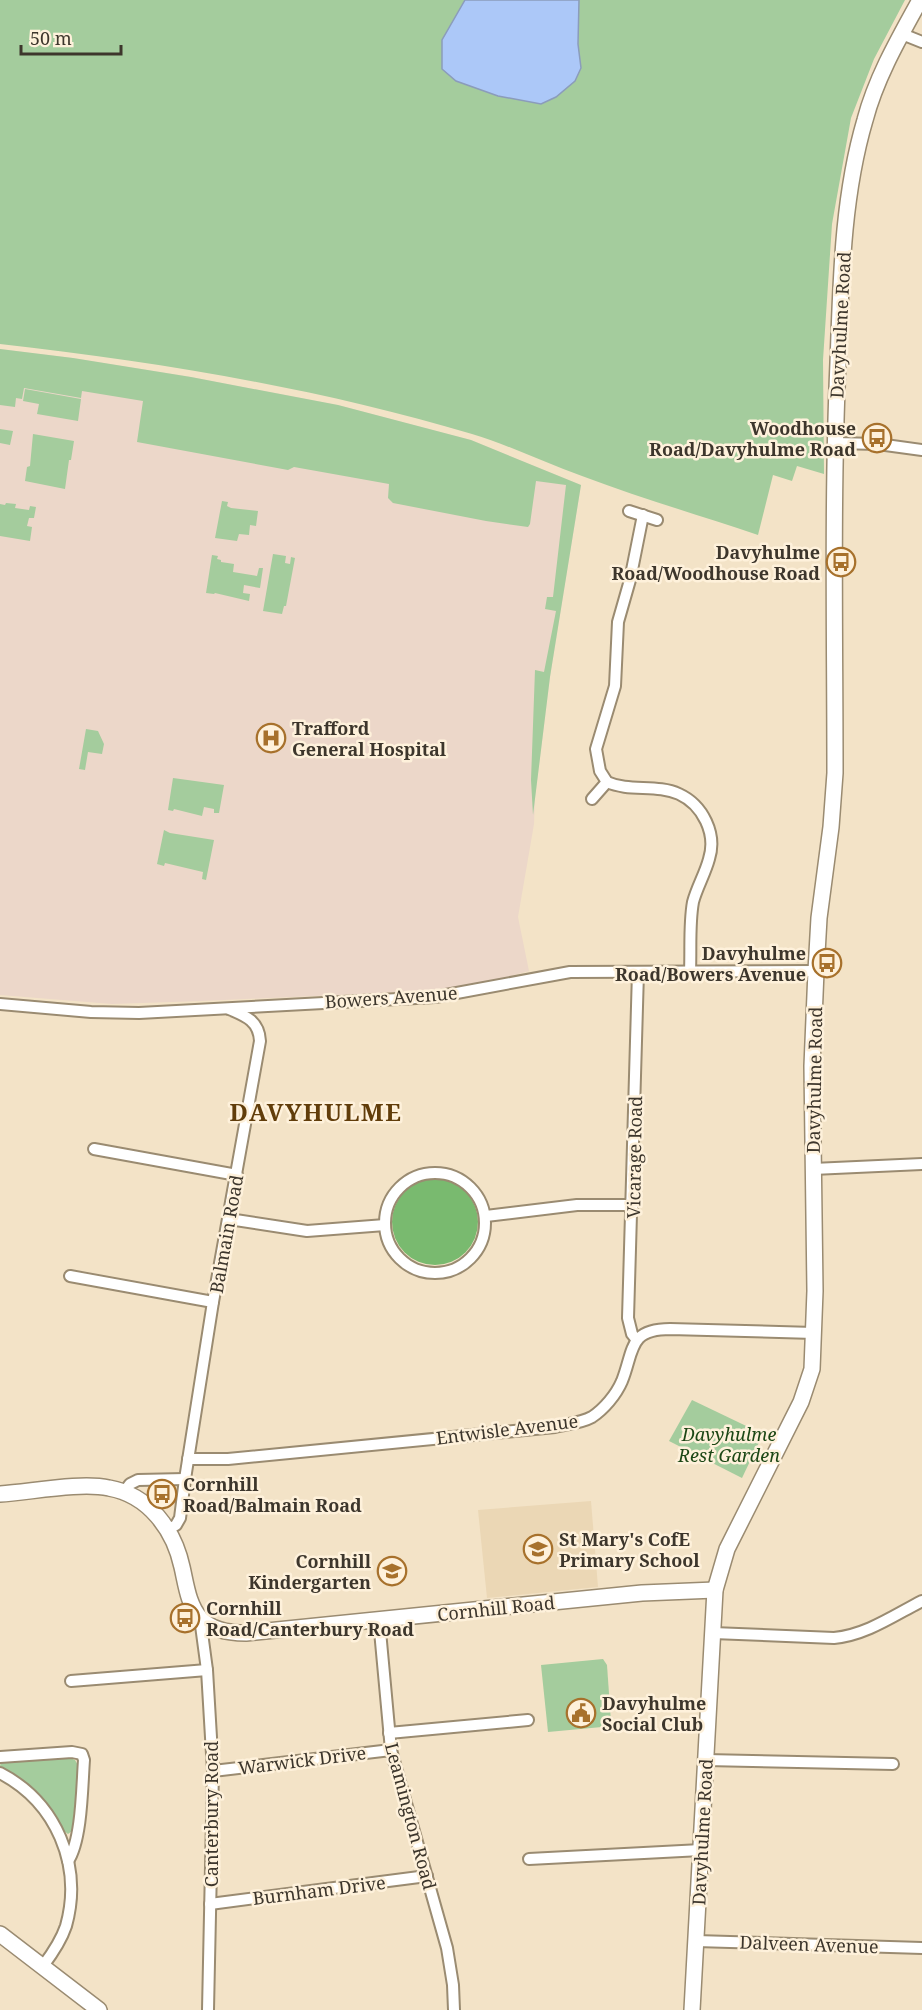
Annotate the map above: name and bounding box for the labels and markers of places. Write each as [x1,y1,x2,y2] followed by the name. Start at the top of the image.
[649,416,856,461] place label: Woodhouse Road/Davyhulme Road
[861,422,893,454] bus stop icon: Woodhouse Road/Davyhulme Road
[612,540,820,585] place label: Davyhulme Road/Woodhouse Road
[825,546,857,578] bus stop icon: Davyhulme Road/Woodhouse Road
[292,716,447,761] place label: Trafford General Hospital
[255,722,287,754] hospital icon: Trafford General Hospital
[615,941,806,986] place label: Davyhulme Road/Bowers Avenue
[811,947,843,979] bus stop icon: Davyhulme Road/Bowers Avenue
[183,1472,362,1517] place label: Cornhill Road/Balmain Road
[146,1478,178,1510] bus stop icon: Cornhill Road/Balmain Road
[559,1527,700,1572] place label: St Mary's CofE Primary School
[522,1533,554,1565] school or university icon: St Mary's CofE Primary School
[248,1549,372,1594] place label: Cornhill Kindergarten
[376,1555,408,1587] school or university icon: Cornhill Kindergarten
[206,1596,414,1641] place label: Cornhill Road/Canterbury Road
[169,1602,201,1634] bus stop icon: Cornhill Road/Canterbury Road
[602,1691,706,1736] place label: Davyhulme Social Club
[565,1697,597,1729] public building icon: Davyhulme Social Club

